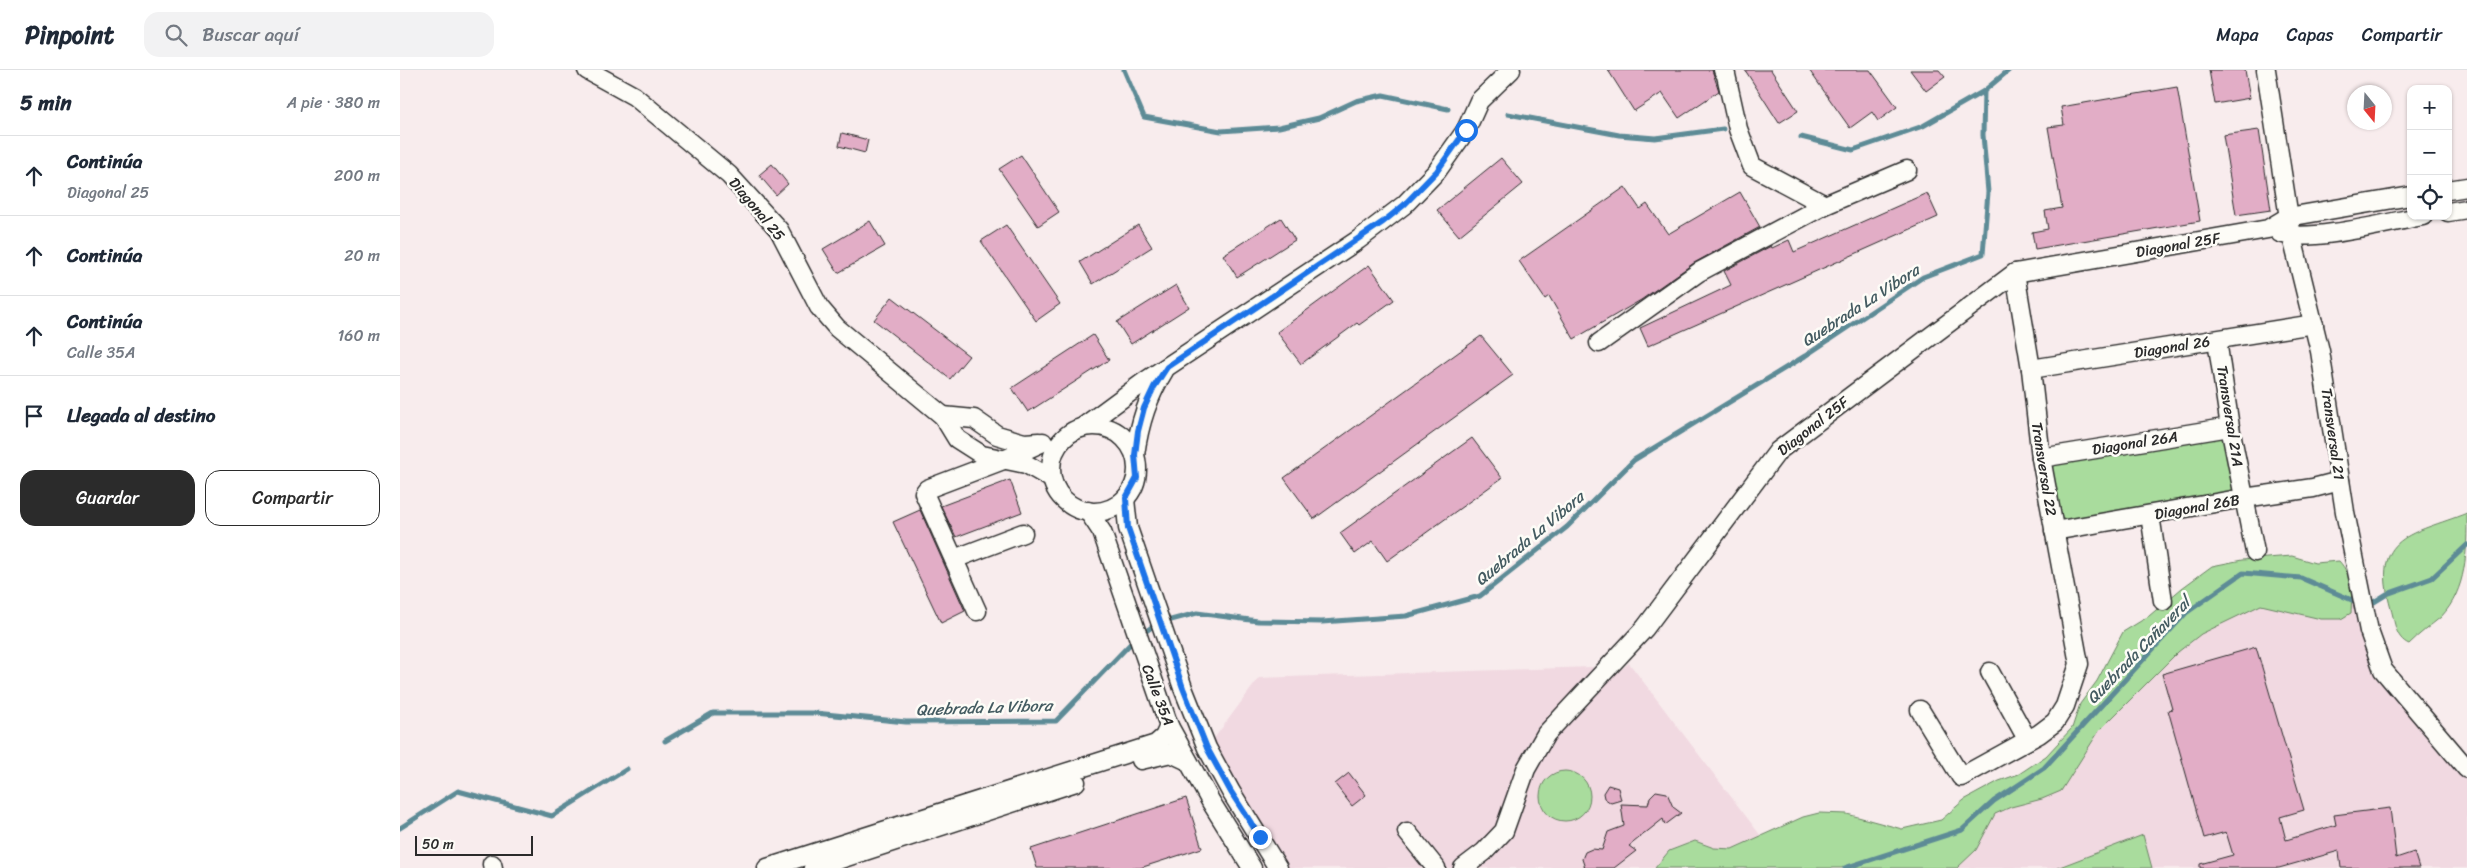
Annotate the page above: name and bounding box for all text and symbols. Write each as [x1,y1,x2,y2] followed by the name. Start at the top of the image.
[144,12,494,57] search box
[25,14,114,56] text: Pinpoint
[202,18,299,51] text: Buscar aquí
[2216,19,2259,51] text: Mapa
[2287,19,2334,51] text: Capas
[2362,19,2442,51] text: Compartir
[162,21,190,49] icon: search
[20,84,72,122] text: 5 min
[2347,85,2392,130] north arrow
[2407,85,2452,220] map controls
[2407,85,2452,130] button: +
[287,88,380,117] text: A pie · 380 m
[1455,119,1478,142] route start
[2407,130,2452,175] button: −
[67,145,142,178] text: Continúa
[334,161,380,190] text: 200 m
[20,162,48,190] icon: ahead
[722,171,792,247] street label: Diagonal 25
[2407,175,2452,220] button: locate
[67,178,149,207] text: Diagonal 25
[2134,225,2223,265] street label: Diagonal 25F
[67,239,142,272] text: Continúa
[344,241,380,270] text: 20 m
[20,242,48,270] icon: ahead
[1795,255,1927,355] water label: Quebrada La Vibora
[67,305,142,338] text: Continúa
[337,321,380,350] text: 160 m
[20,322,48,350] icon: ahead
[2132,328,2212,366] street label: Diagonal 26
[67,338,136,367] text: Calle 35A
[2209,363,2251,469] street label: Transversal 21A
[2314,386,2352,482] street label: Transversal 21
[1771,389,1855,463] street label: Diagonal 25F
[67,399,216,432] text: Llegada al destino
[20,402,48,430] icon: arrive
[2024,420,2064,518] street label: Transversal 22
[2090,423,2180,463] street label: Diagonal 26A
[20,470,195,526] button: Guardar
[205,470,380,526] button: Compartir
[1468,482,1592,593] water label: Quebrada La Vibora
[2152,487,2242,527] street label: Diagonal 26B
[2079,587,2200,711] water label: Quebrada Cañaveral
[1134,660,1182,730] street label: Calle 35A
[915,691,1055,724] water label: Quebrada La Vibora
[1249,826,1272,849] route end
[422,832,454,857] text: 50 m
[415,833,532,856] scale bar

